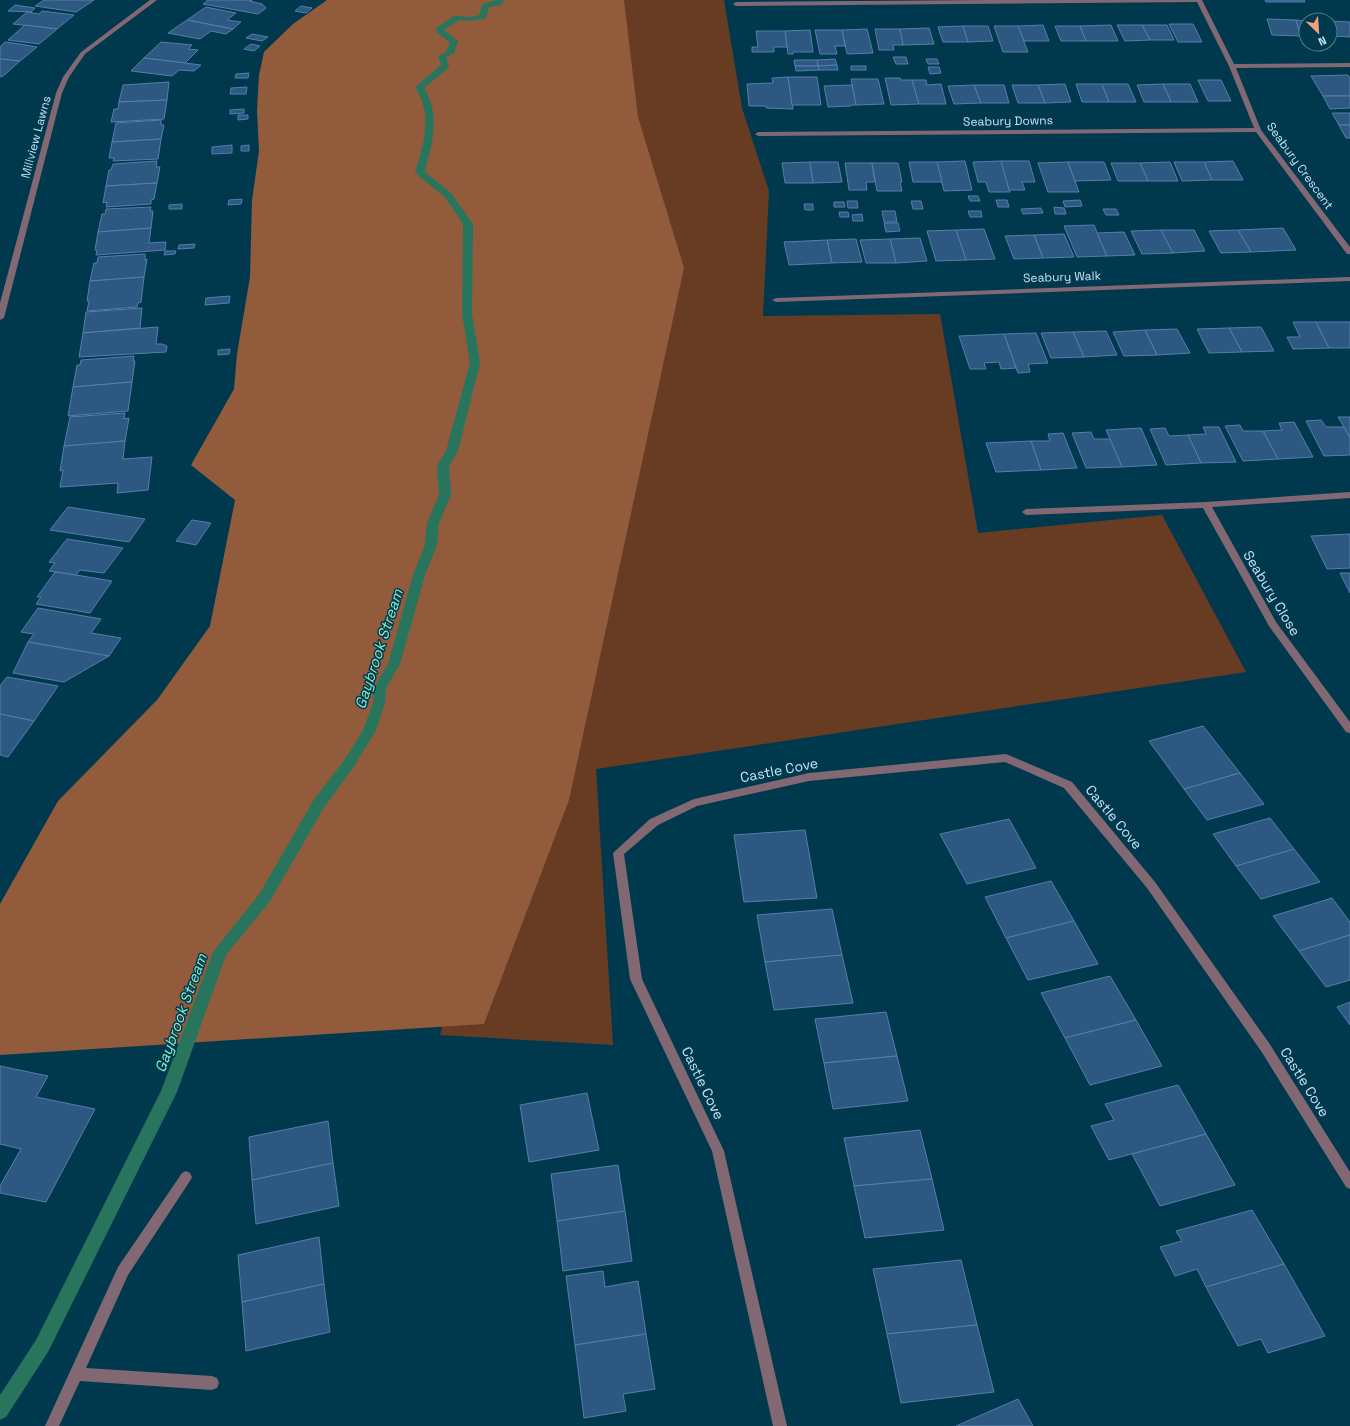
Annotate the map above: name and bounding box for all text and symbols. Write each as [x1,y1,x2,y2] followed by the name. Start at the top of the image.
[1298,12,1338,52] north arrow
[1316,33,1329,49] text: N
[17,94,55,180] street label: Millview Lawns
[963,112,1053,130] street label: Seabury Downs
[1263,119,1337,213] street label: Seabury Crescent
[1023,268,1102,286] street label: Seabury Walk
[1239,547,1305,639] street label: Seabury Close
[350,585,407,711] water label: Gaybrook Stream
[739,754,819,786] street label: Castle Cove
[1082,781,1146,853] street label: Castle Cove
[150,950,211,1075] water label: Gaybrook Stream
[678,1044,728,1122] street label: Castle Cove
[1276,1044,1334,1120] street label: Castle Cove

